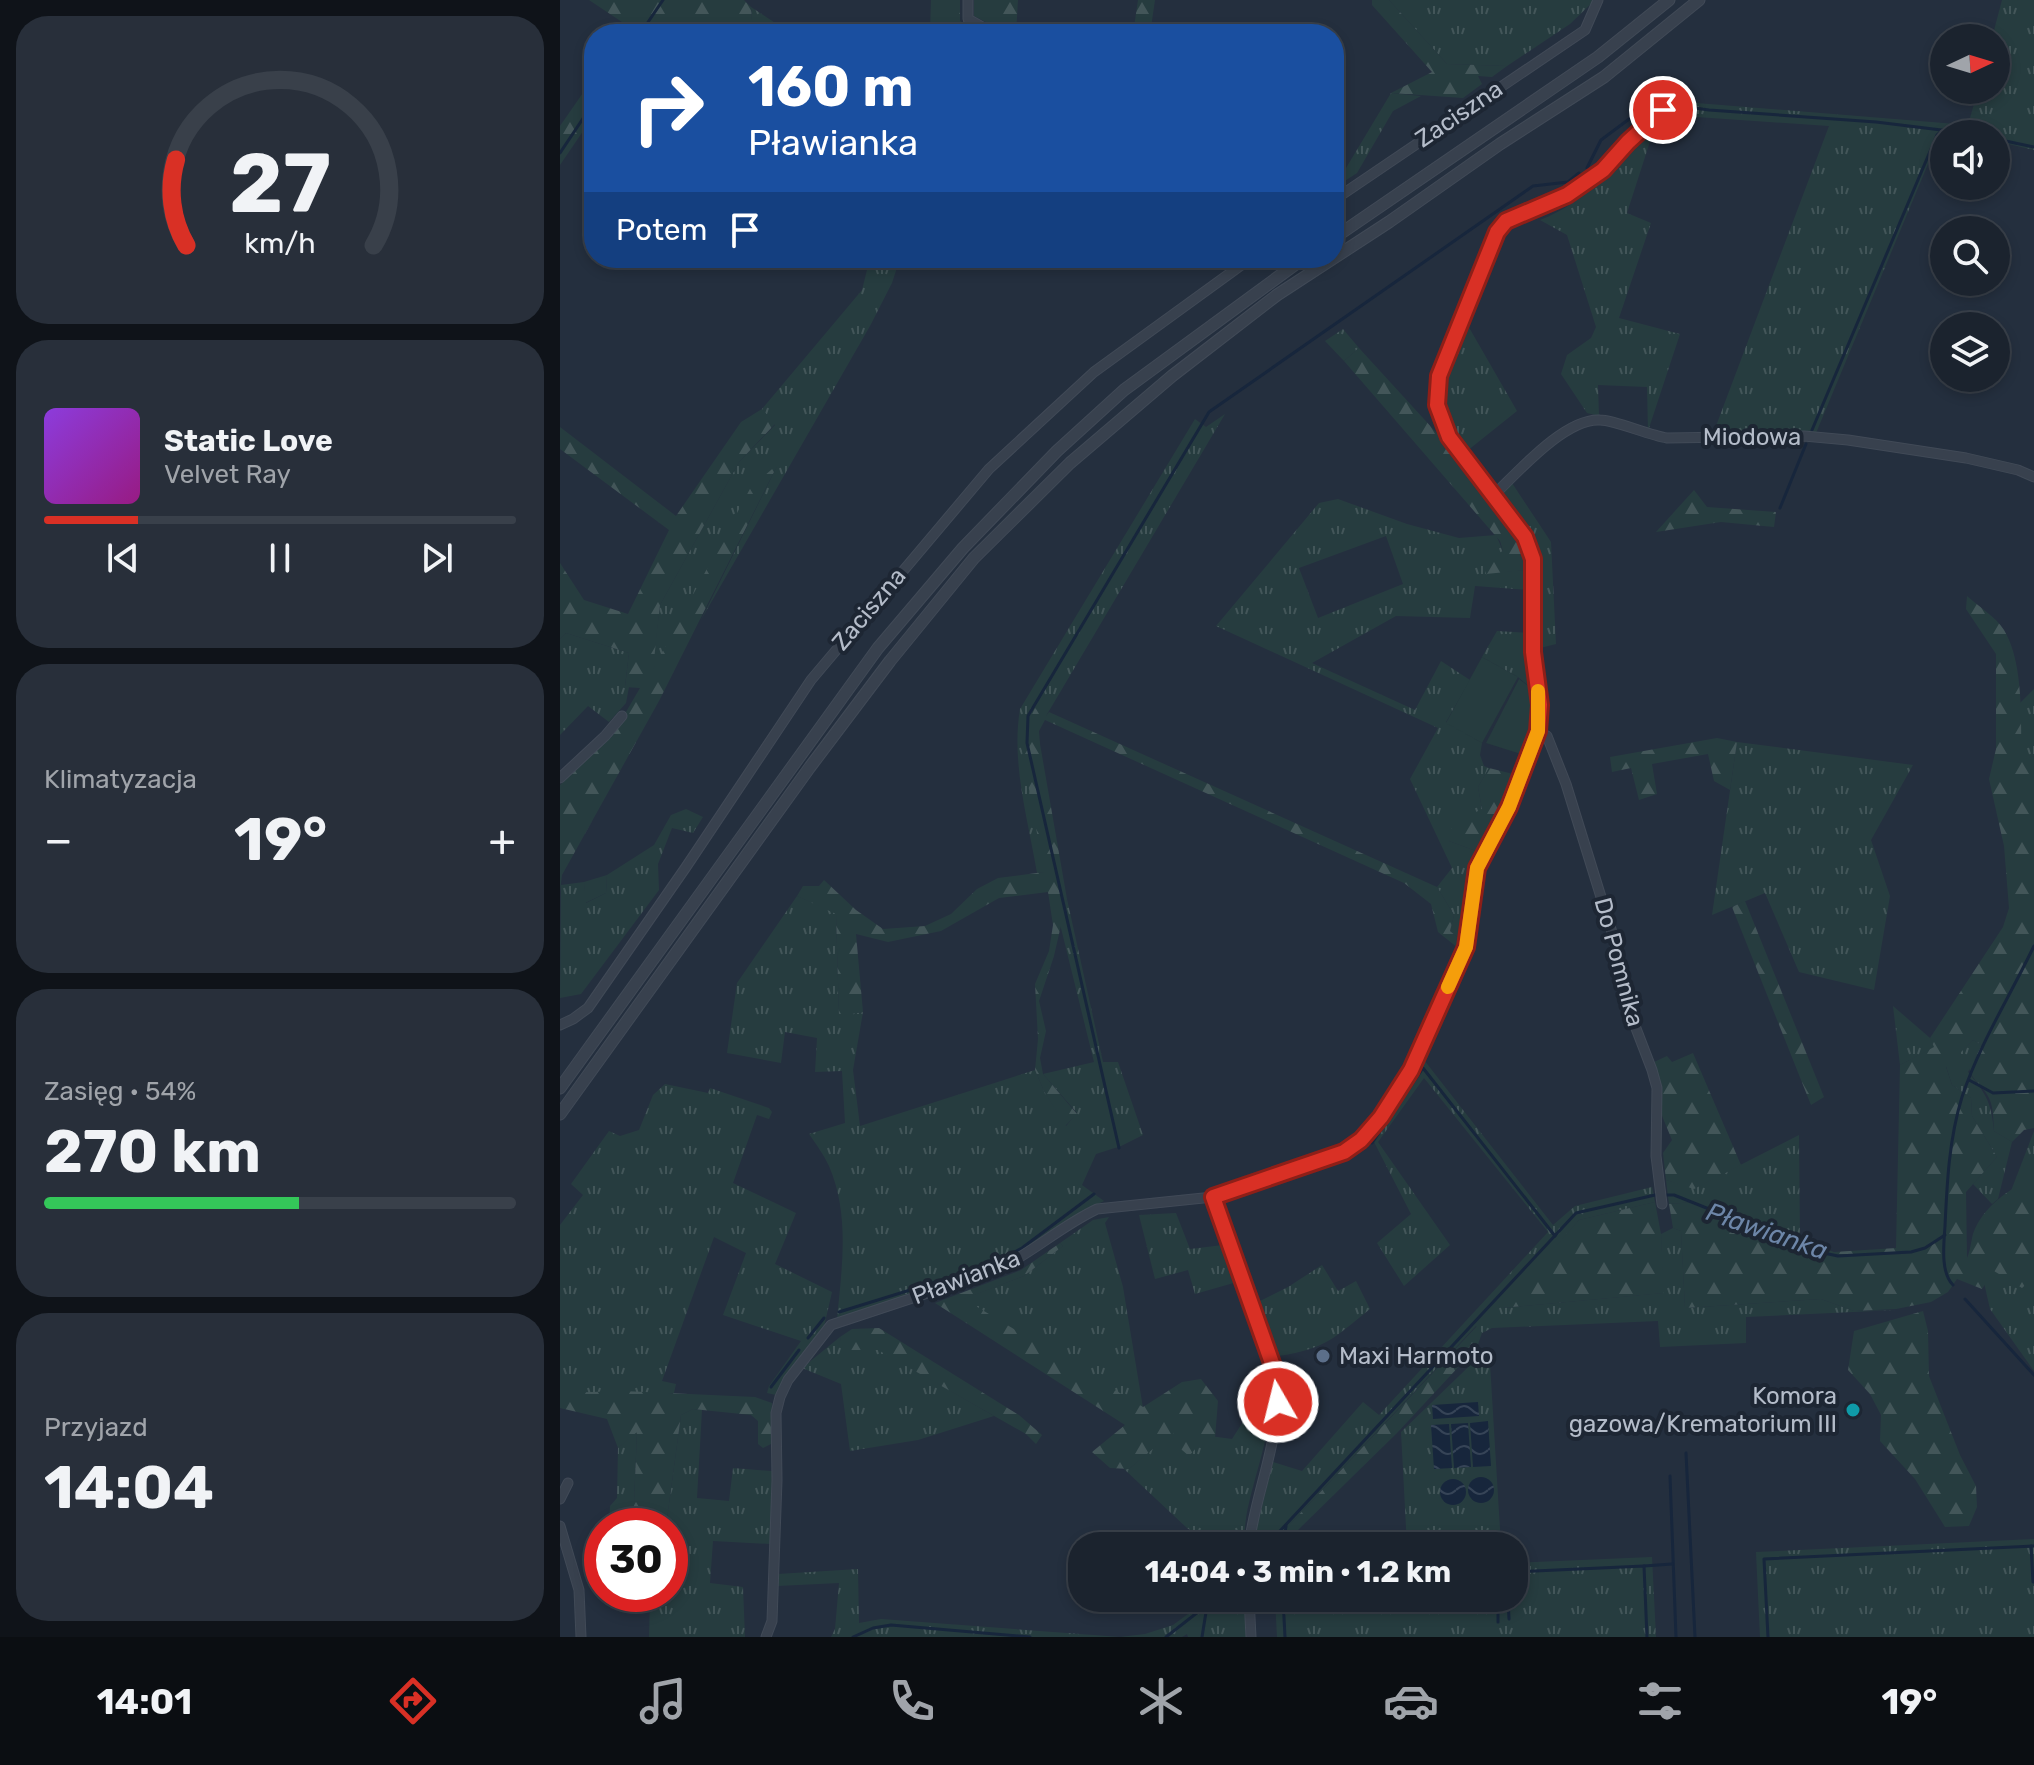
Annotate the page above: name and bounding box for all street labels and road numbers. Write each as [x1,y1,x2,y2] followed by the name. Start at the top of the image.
[1410,75,1508,153] street label: Zaciszna
[1703,423,1801,451] street label: Miodowa
[826,562,912,656] street label: Zaciszna
[1588,894,1650,1030] street label: Do Pomnika
[908,1244,1024,1310] street label: Pławianka

